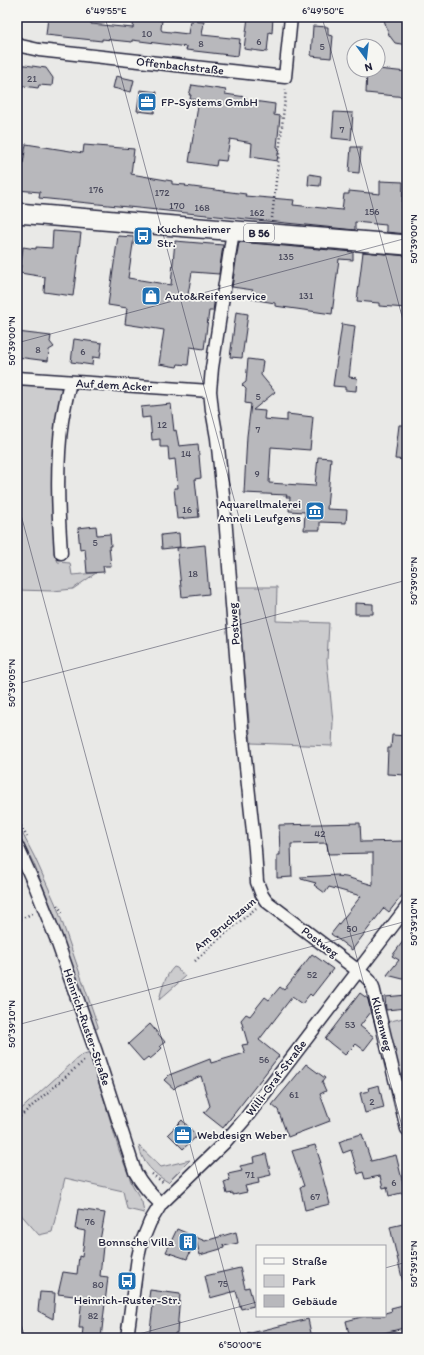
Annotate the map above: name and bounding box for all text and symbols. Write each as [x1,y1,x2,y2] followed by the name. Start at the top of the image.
[85,4,127,17] text: 6°49'55"E
[302,4,344,17] text: 6°49'50"E
[142,27,152,40] house number: 10
[256,35,262,48] house number: 6
[198,37,204,50] house number: 8
[346,38,386,78] north arrow
[319,40,325,53] house number: 5
[135,54,225,78] street label: Offenbachstraße
[363,60,374,74] text: N
[27,72,37,85] house number: 21
[136,91,158,113] office icon: FP-Systems GmbH
[161,95,258,109] place label: FP-Systems GmbH
[340,123,345,136] house number: 7
[89,183,103,196] house number: 176
[155,186,170,199] house number: 172
[169,199,185,212] house number: 170
[194,201,210,214] house number: 168
[364,205,380,218] house number: 156
[249,206,265,219] house number: 162
[407,214,420,264] text: 50°39'00"N
[157,222,231,250] place label: Kuchenheimer Str.
[244,224,274,242] road number: B 56
[132,225,154,247] bus stop icon: Kuchenheimer Str.
[278,250,294,263] house number: 135
[140,285,162,307] shop icon: Auto&Reifenservice
[165,289,267,303] place label: Auto&Reifenservice
[299,289,314,302] house number: 131
[5,316,18,366] text: 50°39'00"N
[35,343,41,356] house number: 8
[80,345,86,358] house number: 6
[76,376,153,394] street label: Auf dem Acker
[255,390,261,403] house number: 5
[157,418,168,431] house number: 12
[256,423,261,436] house number: 7
[181,447,191,460] house number: 14
[254,467,260,480] house number: 9
[218,497,301,525] place label: Aquarellmalerei Anneli Leufgens
[304,500,326,522] museum icon: Aquarellmalerei Anneli Leufgens
[182,503,192,516] house number: 16
[92,536,98,549] house number: 5
[407,556,420,605] text: 50°39'05"N
[188,567,199,580] house number: 18
[225,601,243,646] street label: Postweg
[5,658,18,707] text: 50°39'05"N
[314,827,326,840] house number: 42
[191,894,259,954] street label: Am Bruchzaun
[407,898,420,946] text: 50°39'10"N
[346,922,358,935] house number: 50
[299,924,342,961] street label: Postweg
[60,967,114,1088] street label: Heinrich-Ruster-Straße
[307,968,318,981] house number: 52
[368,995,396,1054] street label: Klusenweg
[5,1000,18,1048] text: 50°39'10"N
[345,1018,356,1031] house number: 53
[243,1037,309,1119] street label: Willi-Graf-Straße
[259,1053,269,1066] house number: 56
[289,1088,299,1101] house number: 61
[369,1095,375,1108] house number: 2
[172,1124,194,1146] office icon: Webdesign Weber
[197,1128,287,1142] place label: Webdesign Weber
[245,1168,255,1181] house number: 71
[391,1176,397,1189] house number: 6
[310,1190,320,1203] house number: 67
[85,1215,95,1228] house number: 76
[177,1231,199,1253] building icon: Bonnsche Villa
[98,1235,175,1249] place label: Bonnsche Villa
[407,1240,420,1288] text: 50°39'15"N
[256,1245,386,1317] legend
[292,1254,327,1268] text: Straße
[116,1270,138,1292] bus stop icon: Heinrich-Ruster-Str.
[292,1274,316,1288] text: Park
[218,1277,228,1290] house number: 75
[92,1278,104,1291] house number: 80
[74,1293,180,1307] place label: Heinrich-Ruster-Str.
[292,1294,337,1308] text: Gebäude
[88,1309,99,1322] house number: 82
[219,1338,262,1351] text: 6°50'00"E

